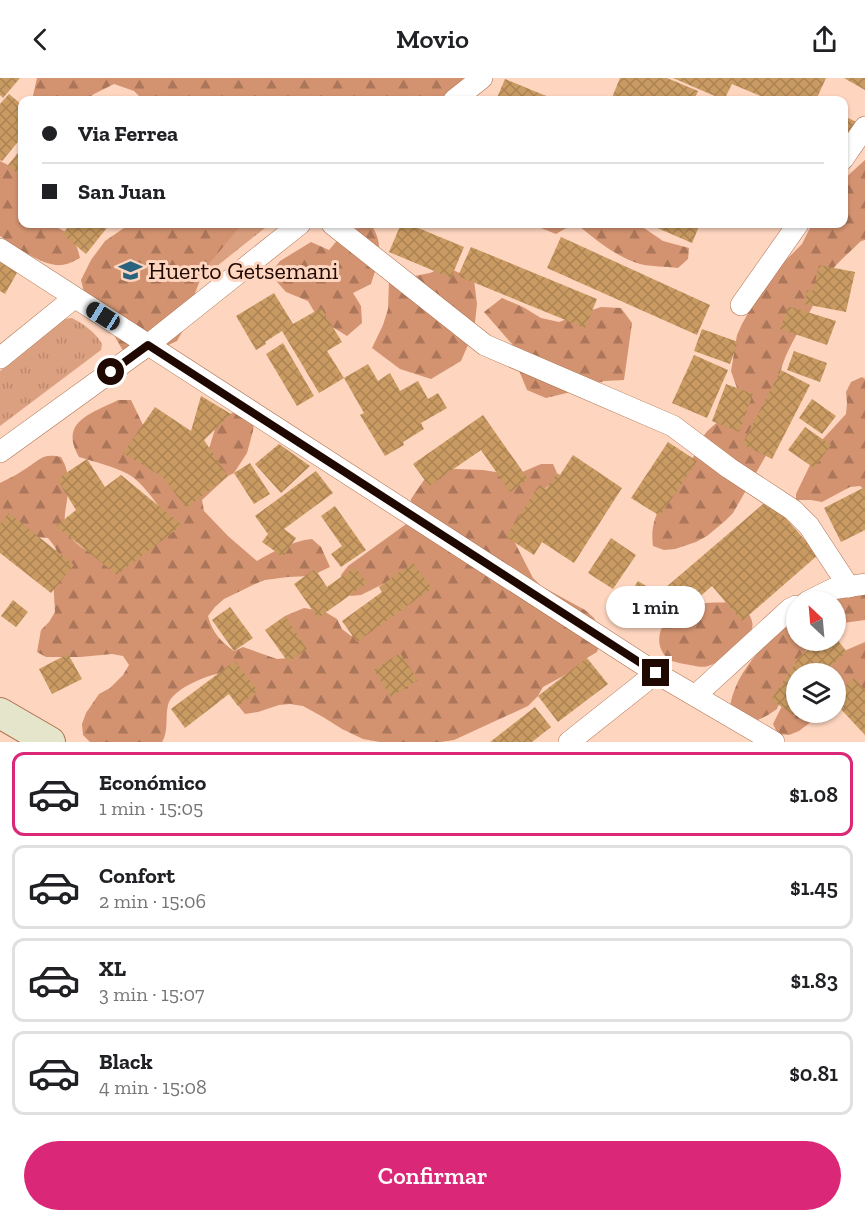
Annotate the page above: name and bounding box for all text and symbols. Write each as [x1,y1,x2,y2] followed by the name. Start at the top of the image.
[24,23,57,56] icon: back
[396,23,469,55] text: Movio
[808,23,841,56] icon: share
[78,120,178,147] text: Via Ferrea
[78,178,165,205] text: San Juan
[148,256,339,285] place label: Huerto Getsemani
[117,257,143,283] school or university icon: Huerto Getsemani
[83,299,123,333] car
[97,358,124,385] route start
[606,586,706,628] callout: 1 min
[786,591,846,651] north arrow
[786,591,846,723] map controls
[632,595,679,619] text: 1 min
[642,659,669,686] route end
[786,663,846,723] button: layers
[27,767,81,821] icon: car
[99,769,206,796] text: Económico
[789,781,838,808] text: $1.08
[99,796,203,820] text: 1 min · 15:05
[27,860,81,914] icon: car
[99,862,175,889] text: Confort
[790,874,838,901] text: $1.45
[99,889,206,913] text: 2 min · 15:06
[27,953,81,1007] icon: car
[99,955,126,982] text: XL
[791,967,838,994] text: $1.83
[99,982,204,1006] text: 3 min · 15:07
[27,1046,81,1100] icon: car
[99,1048,153,1075] text: Black
[789,1060,838,1087] text: $0.81
[99,1075,207,1099] text: 4 min · 15:08
[24,1141,841,1210] button: Confirmar

